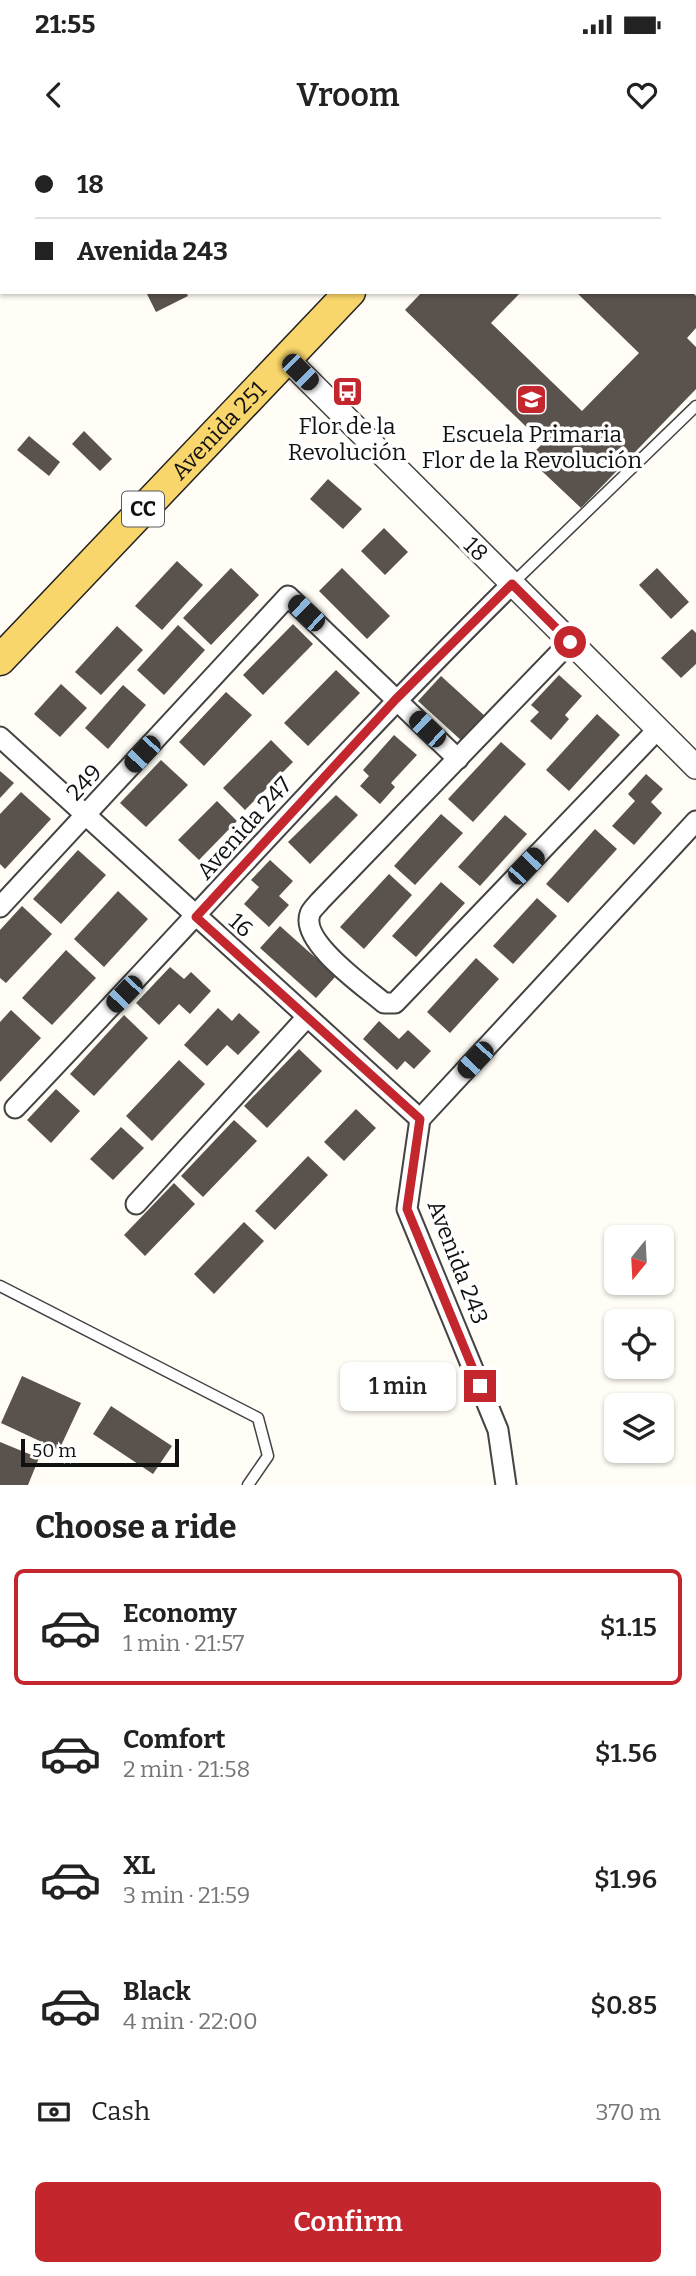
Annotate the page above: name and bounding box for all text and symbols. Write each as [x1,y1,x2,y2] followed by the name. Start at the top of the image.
[35,9,95,40] text: 21:55
[35,76,73,114] icon: back
[297,76,399,114] text: Vroom
[623,76,661,114] icon: heart
[77,169,104,200] text: 18
[77,236,228,267] text: Avenida 243
[278,350,323,394] car
[165,375,272,485] street label: Avenida 251
[330,375,364,409] bus stop icon: Flor de la Revolución
[515,383,549,417] school or university icon: Escuela Primaria Flor de la Revolución
[288,412,407,466] place label: Flor de la Revolución
[422,420,643,474] place label: Escuela Primaria Flor de la Revolución
[122,492,164,526] road number: CC
[458,531,494,567] street label: 18
[284,591,329,635] car
[554,626,586,658] route start
[405,707,450,751] car
[120,731,165,777] car
[60,758,108,806] street label: 249
[191,771,298,885] street label: Avenida 247
[504,844,549,888] car
[223,907,259,943] street label: 16
[102,972,147,1016] car
[453,1037,498,1083] car
[422,1196,494,1328] street label: Avenida 243
[604,1225,674,1295] north arrow
[604,1225,674,1463] map controls
[604,1309,674,1379] button: locate
[340,1362,456,1410] callout: 1 min
[464,1370,496,1402] route end
[369,1372,427,1400] text: 1 min
[604,1393,674,1463] button: layers
[21,1436,178,1468] scale bar
[32,1439,76,1462] text: 50 m
[35,1508,236,1546] text: Choose a ride
[39,1596,102,1659] icon: car
[123,1598,237,1629] text: Economy
[600,1612,657,1643] text: $1.15
[123,1629,244,1657] text: 1 min · 21:57
[39,1722,102,1785] icon: car
[123,1724,226,1755] text: Comfort
[595,1738,657,1769] text: $1.56
[123,1755,250,1783] text: 2 min · 21:58
[39,1848,102,1911] icon: car
[123,1850,155,1881] text: XL
[594,1864,657,1895] text: $1.96
[123,1881,250,1909] text: 3 min · 21:59
[39,1974,102,2037] icon: car
[123,1976,191,2007] text: Black
[590,1990,657,2021] text: $0.85
[123,2007,258,2035] text: 4 min · 22:00
[35,2093,73,2131] icon: cash
[91,2096,150,2127] text: Cash
[595,2098,661,2126] text: 370 m
[35,2182,661,2262] button: Confirm

